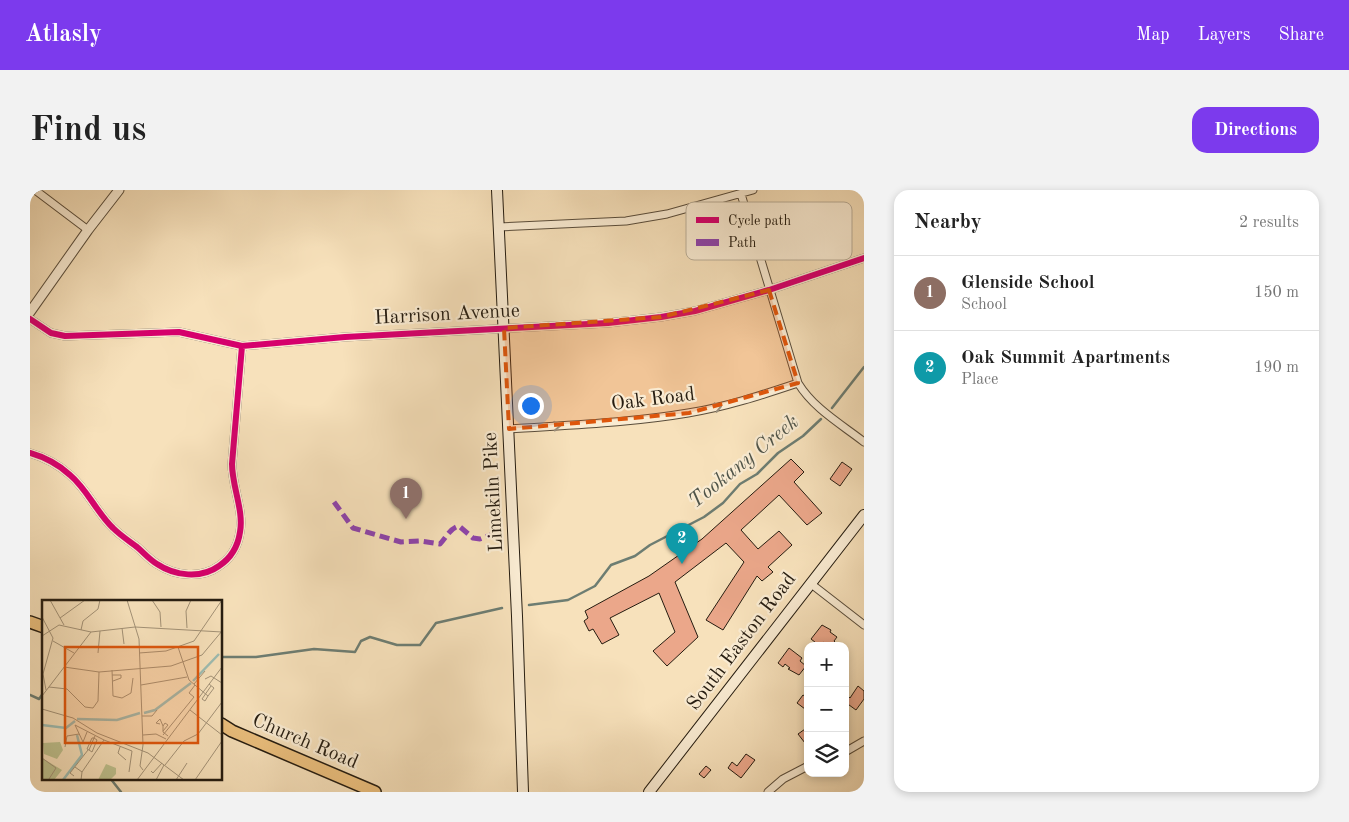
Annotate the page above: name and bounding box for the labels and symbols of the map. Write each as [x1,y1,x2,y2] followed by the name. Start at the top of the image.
[686,202,852,260] legend
[728,214,791,228] text: Cycle path
[728,236,757,250] text: Path
[374,301,520,329] street label: Harrison Avenue
[610,385,696,415] street label: Oak Road
[518,393,544,419] your location
[714,402,723,413] one-way arrow
[685,411,803,513] water label: Tookany Creek
[553,420,561,431] one-way arrow
[481,432,507,552] street label: Limekiln Pike
[390,478,422,519] pin: 1
[666,523,698,564] pin: 2
[684,569,800,715] street label: South Easton Road
[42,600,222,780] inset map
[249,711,361,773] street label: Church Road

